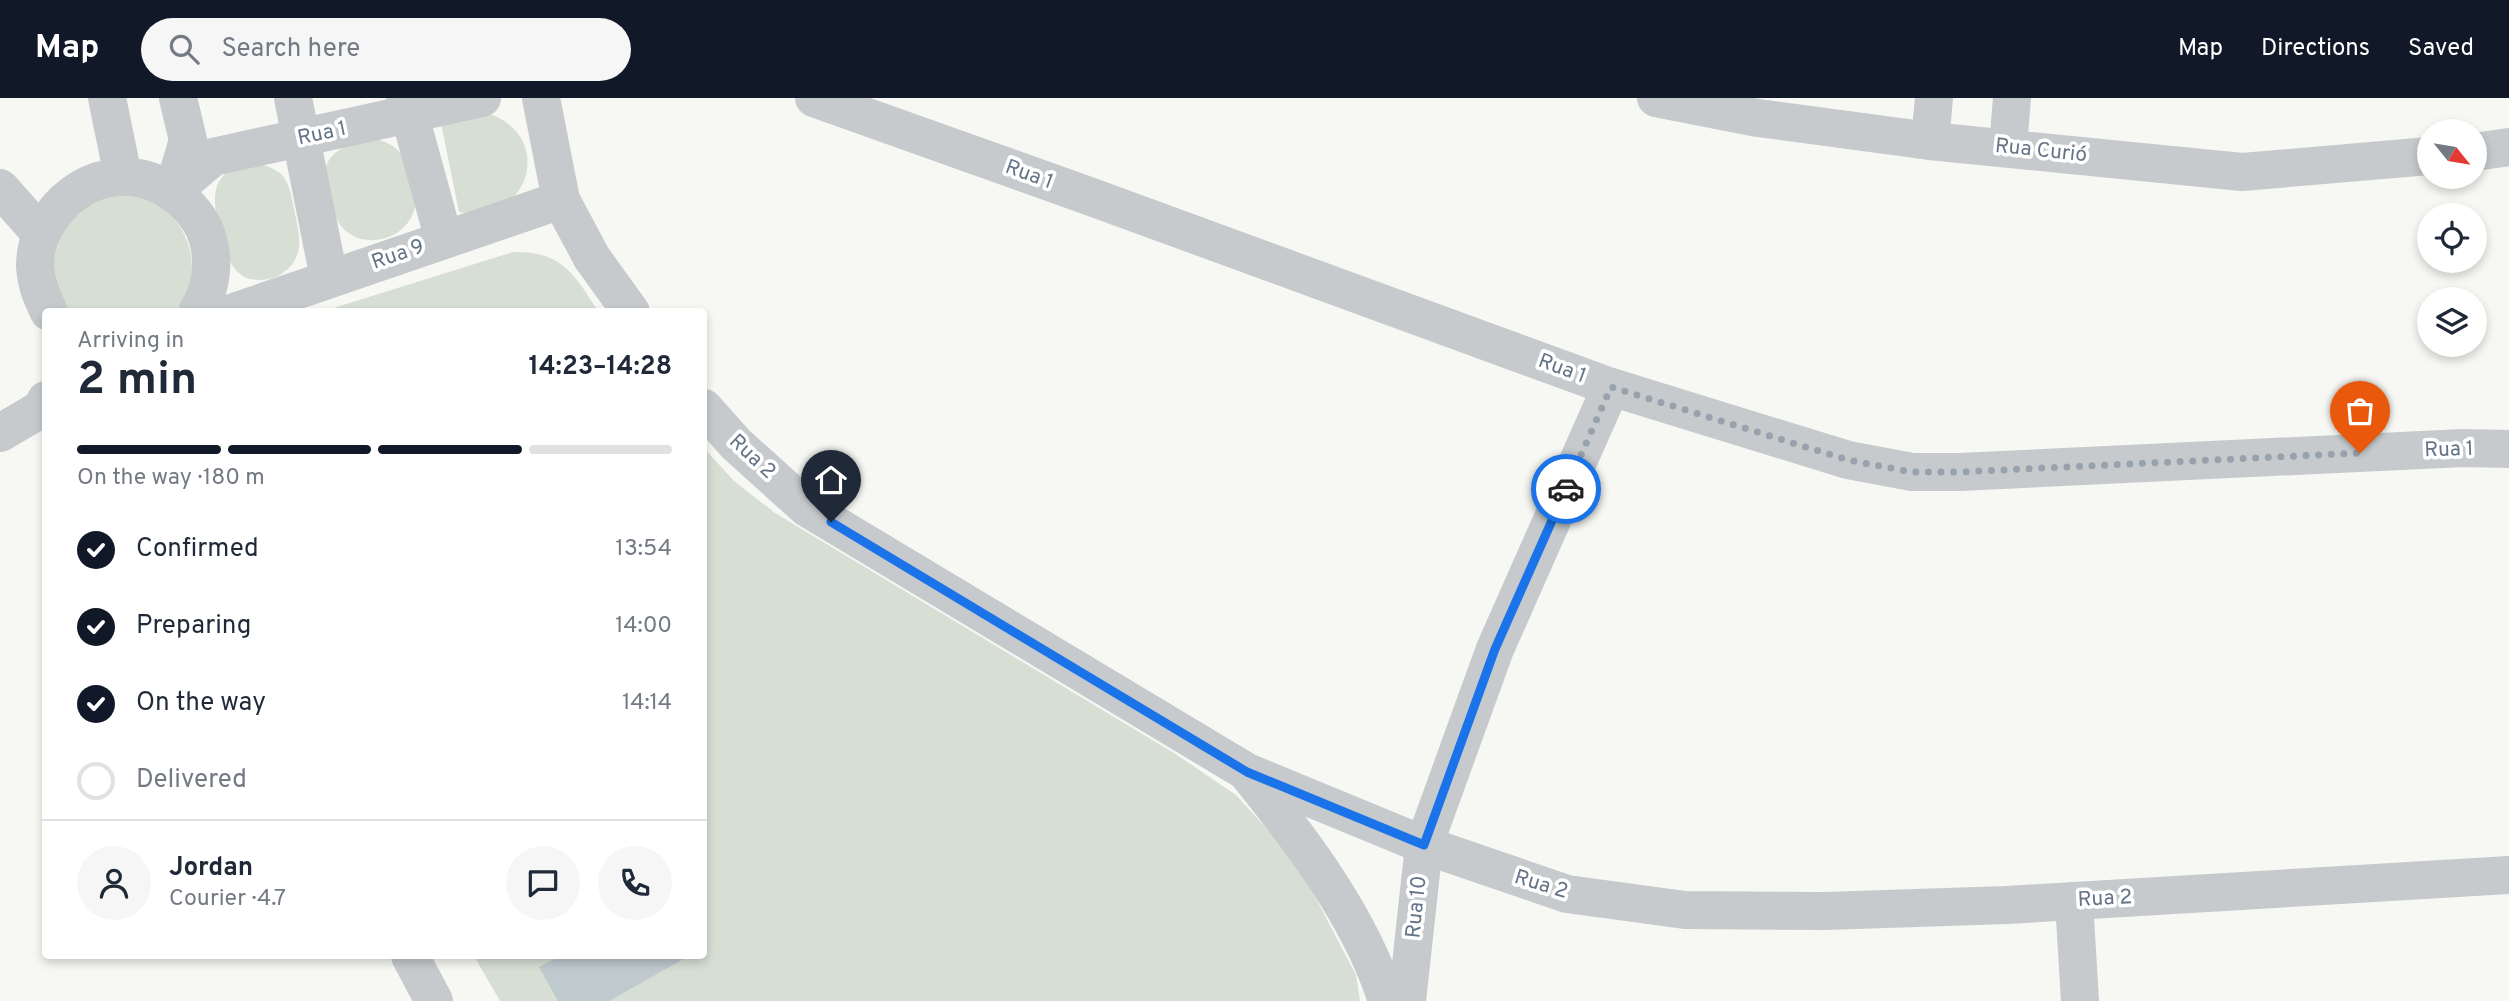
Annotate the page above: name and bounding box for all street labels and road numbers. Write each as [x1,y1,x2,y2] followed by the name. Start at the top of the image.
[295,116,349,152] street label: Rua 1
[1994,133,2088,169] street label: Rua Curió
[1001,154,1057,196] street label: Rua 1
[368,233,428,277] street label: Rua 9
[1534,348,1590,390] street label: Rua 1
[723,429,781,485] street label: Rua 2
[2424,436,2474,464] street label: Rua 1
[1511,864,1571,906] street label: Rua 2
[1400,874,1434,940] street label: Rua 10
[2077,884,2133,914] street label: Rua 2

